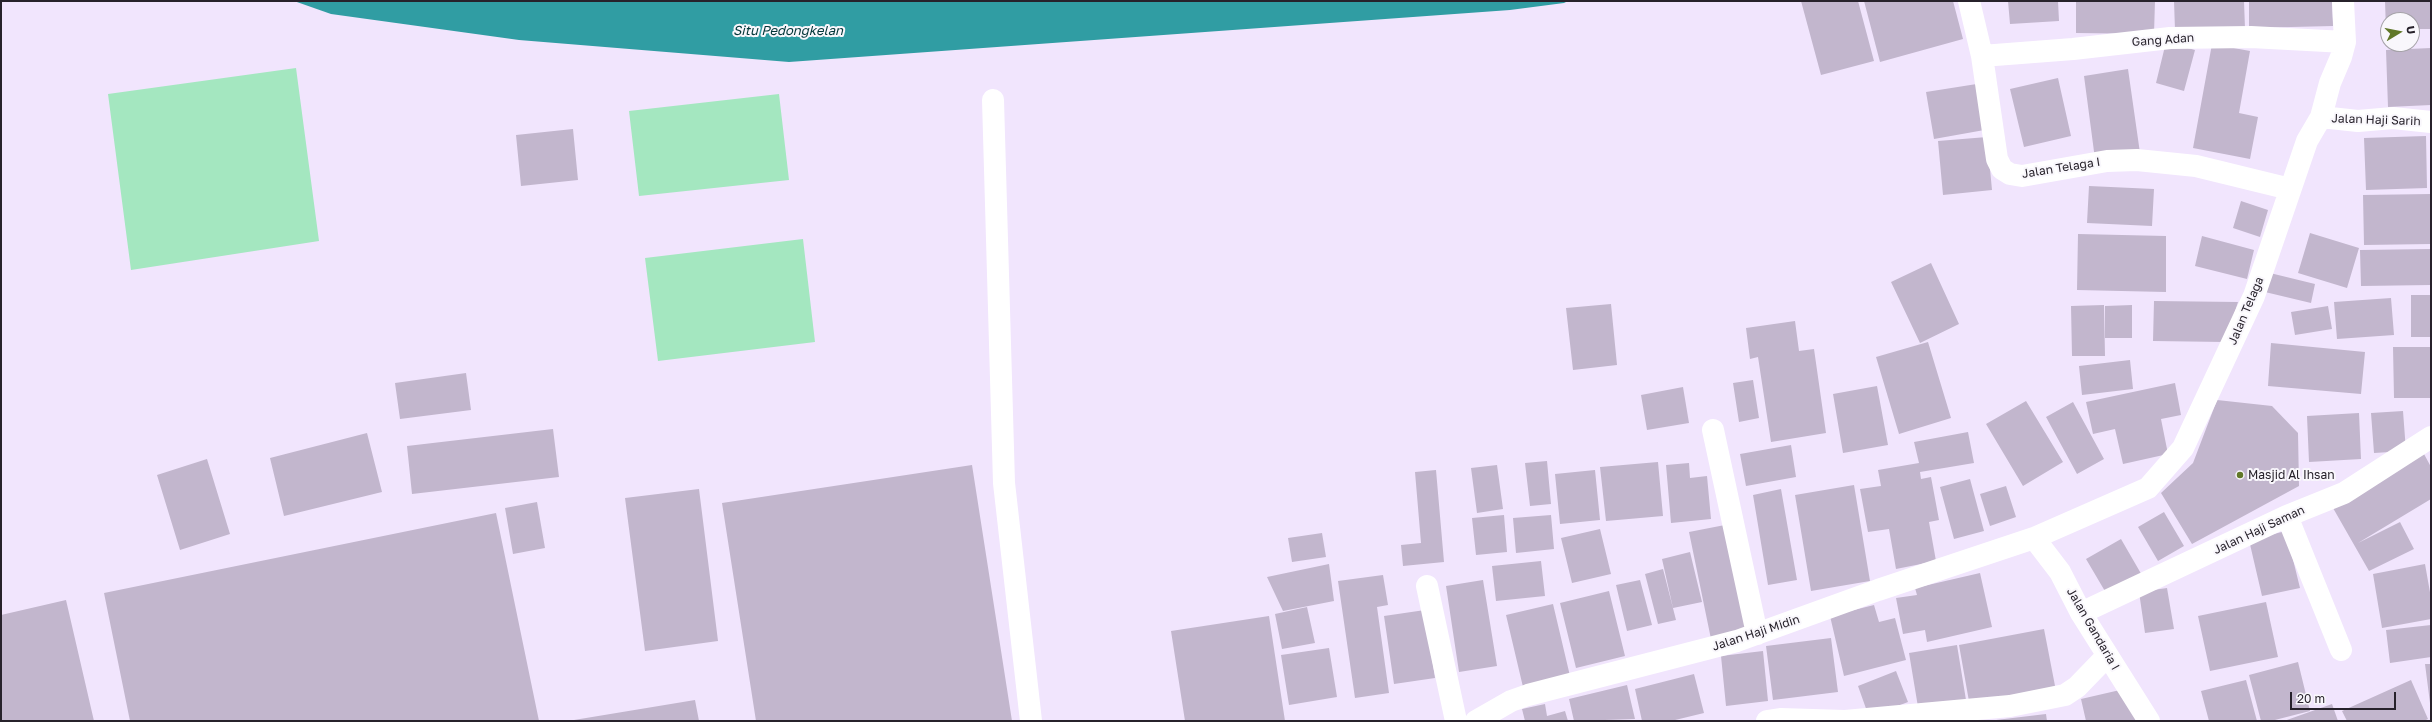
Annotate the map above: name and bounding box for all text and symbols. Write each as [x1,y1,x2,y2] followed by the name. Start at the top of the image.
[2380,12,2420,52] north arrow
[733,23,843,39] water label: Situ Pedongkelan
[2404,25,2418,35] text: U
[2131,31,2195,49] street label: Gang Adan
[2331,111,2421,129] street label: Jalan Haji Sarih
[2021,155,2101,181] street label: Jalan Telaga I
[2225,275,2267,347] street label: Jalan Telaga
[2248,468,2335,482] place label: Masjid Al Ihsan
[2235,470,2245,480] marker: Masjid Al Ihsan
[2211,503,2307,557] street label: Jalan Haji Saman
[2064,585,2122,673] street label: Jalan Gandaria I
[1710,612,1802,654] street label: Jalan Haji Midin
[2292,684,2398,710] scale bar
[2297,691,2325,706] text: 20 m

